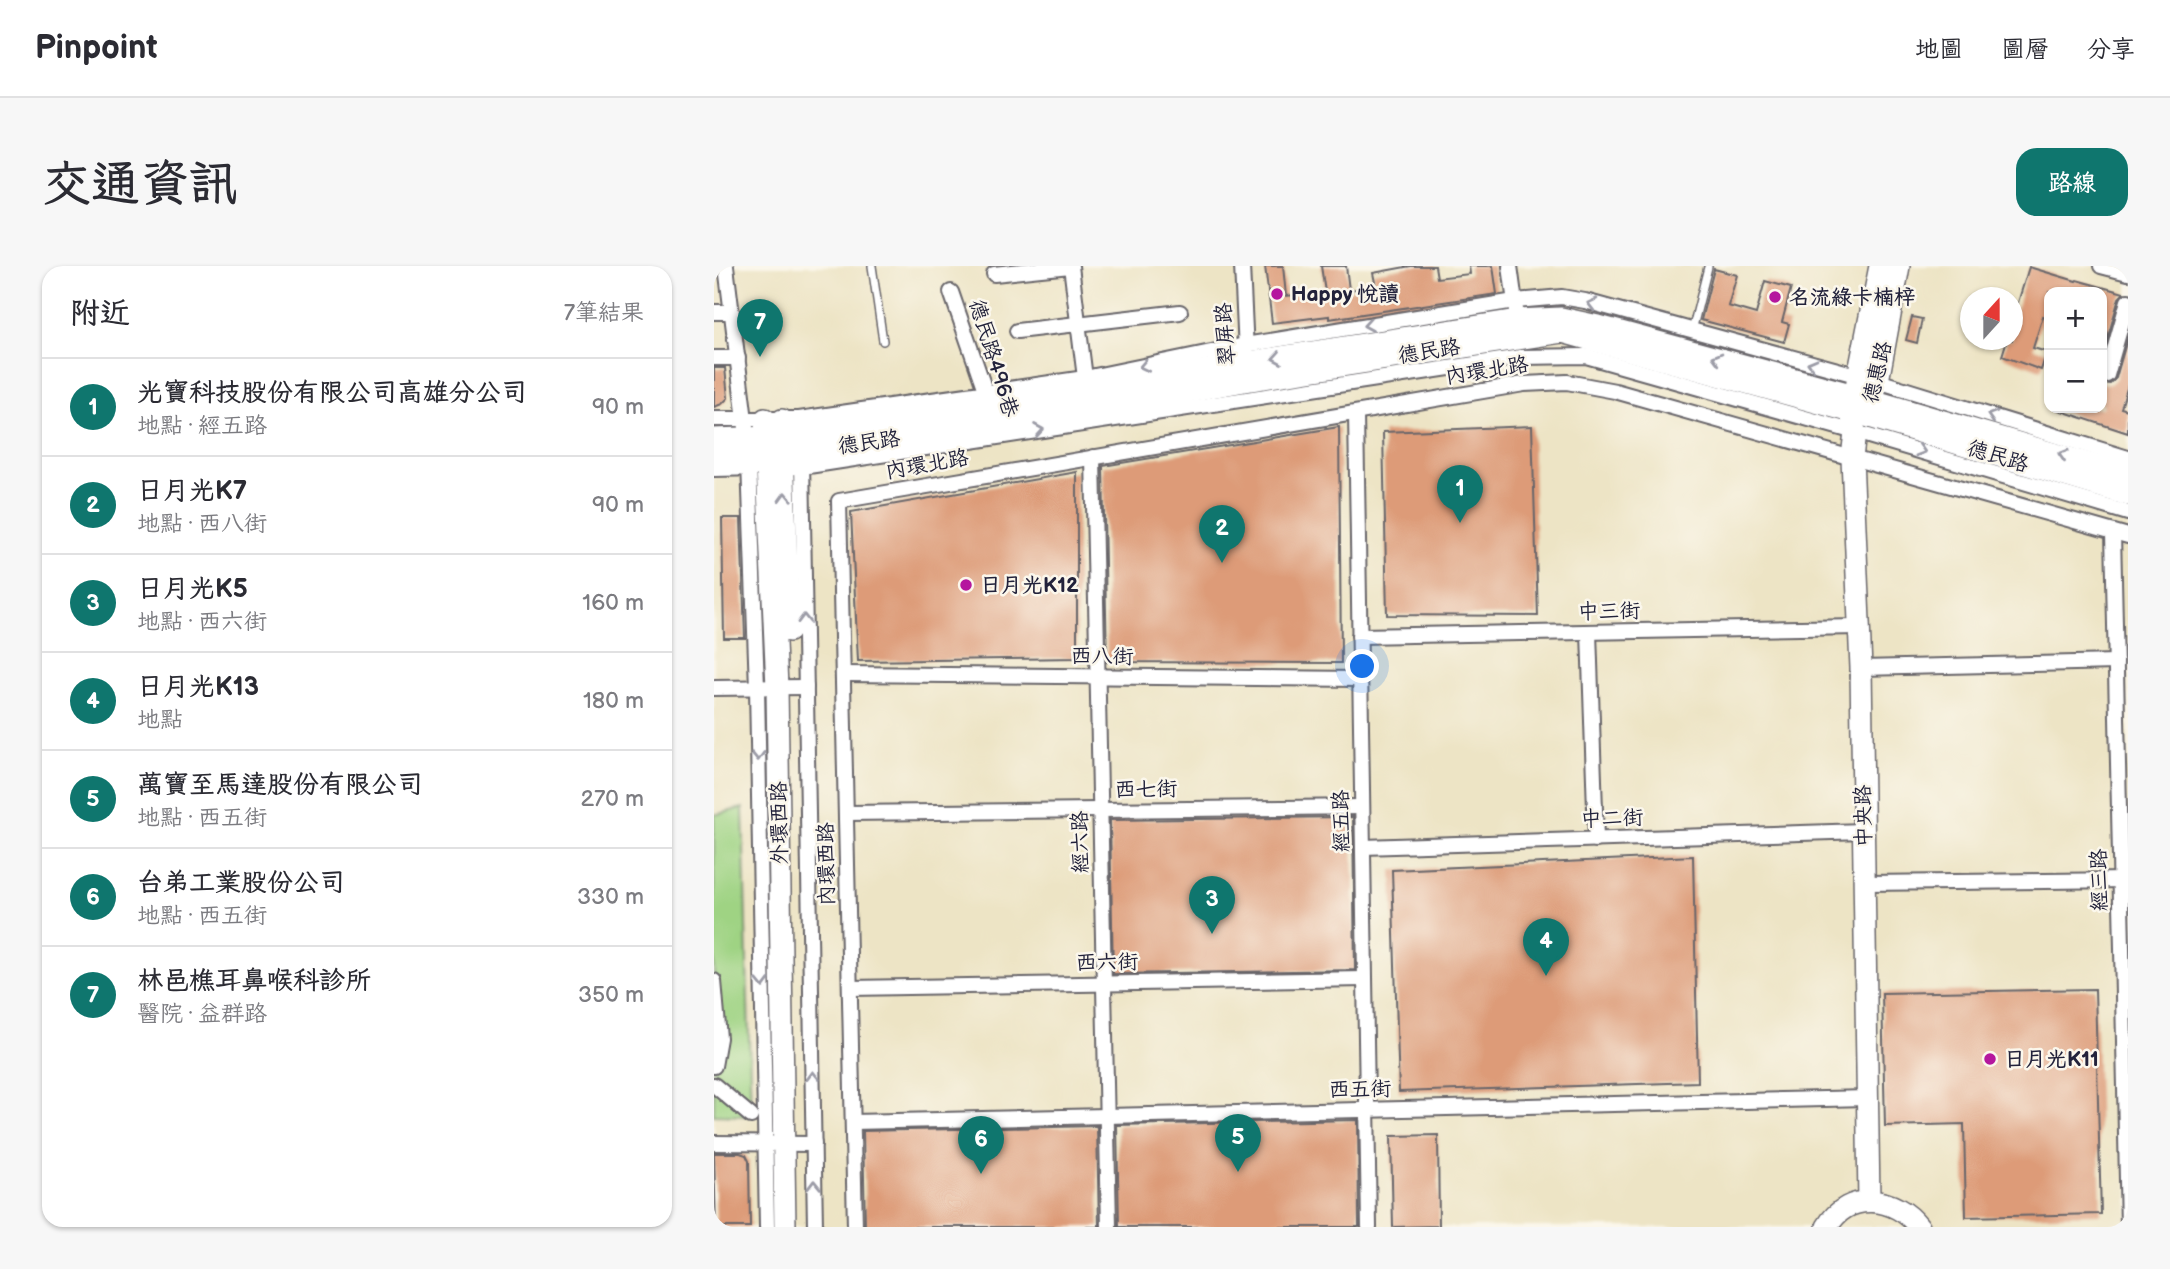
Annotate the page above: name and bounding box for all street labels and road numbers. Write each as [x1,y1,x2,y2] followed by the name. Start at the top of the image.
[964,296,1023,420] street label: 德民路496巷
[1211,302,1240,366] street label: 翠屏路
[1396,334,1462,369] street label: 德民路
[1858,339,1897,406] street label: 德惠路
[1444,352,1531,389] street label: 內環北路
[836,426,902,459] street label: 德民路
[1964,435,2032,478] street label: 德民路
[884,445,971,484] street label: 內環北路
[1577,598,1641,625] street label: 中三街
[1070,643,1134,670] street label: 西八街
[1114,776,1178,803] street label: 西七街
[766,781,793,865] street label: 外環西路
[1850,784,1877,848] street label: 中央路
[1328,789,1355,853] street label: 經五路
[1580,805,1644,832] street label: 中二街
[1067,810,1094,874] street label: 經六路
[813,822,840,906] street label: 內環西路
[2086,848,2113,912] street label: 經三路
[1075,949,1139,976] street label: 西六街
[1328,1076,1392,1103] street label: 西五街

